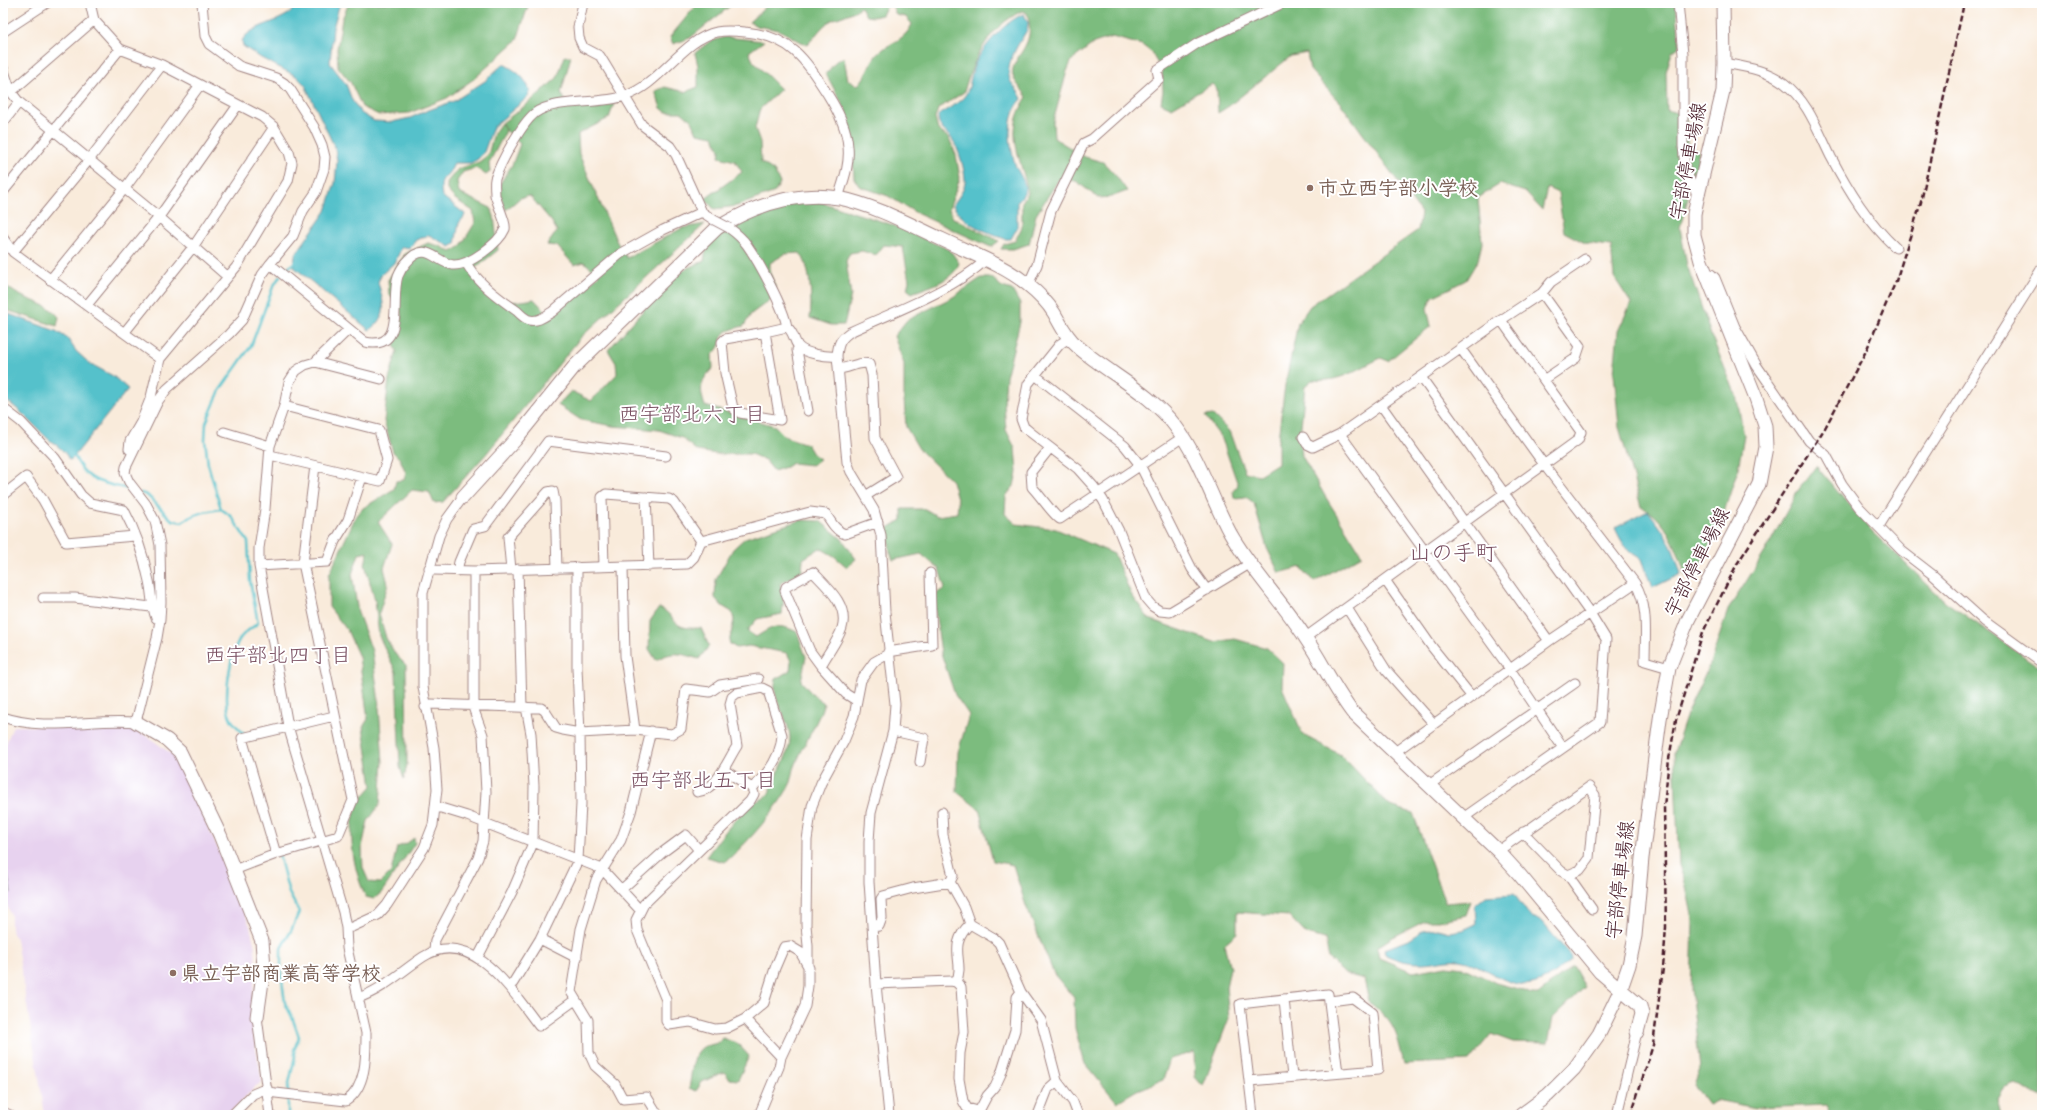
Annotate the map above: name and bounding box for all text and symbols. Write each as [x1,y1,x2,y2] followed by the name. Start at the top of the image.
[1664,100,1712,222] street label: 宇部停車場線
[1318,176,1478,201] place label: 市立西宇部小学校
[1305,183,1315,193] marker: 市立西宇部小学校
[619,401,766,427] district label: 西宇部北六丁目
[1659,503,1735,621] street label: 宇部停車場線
[1409,539,1497,567] district label: 山の手町
[205,642,352,668] district label: 西宇部北四丁目
[630,767,777,793] district label: 西宇部北五丁目
[1600,819,1640,941] street label: 宇部停車場線
[181,961,381,986] place label: 県立宇部商業高等学校
[168,968,178,978] marker: 県立宇部商業高等学校

